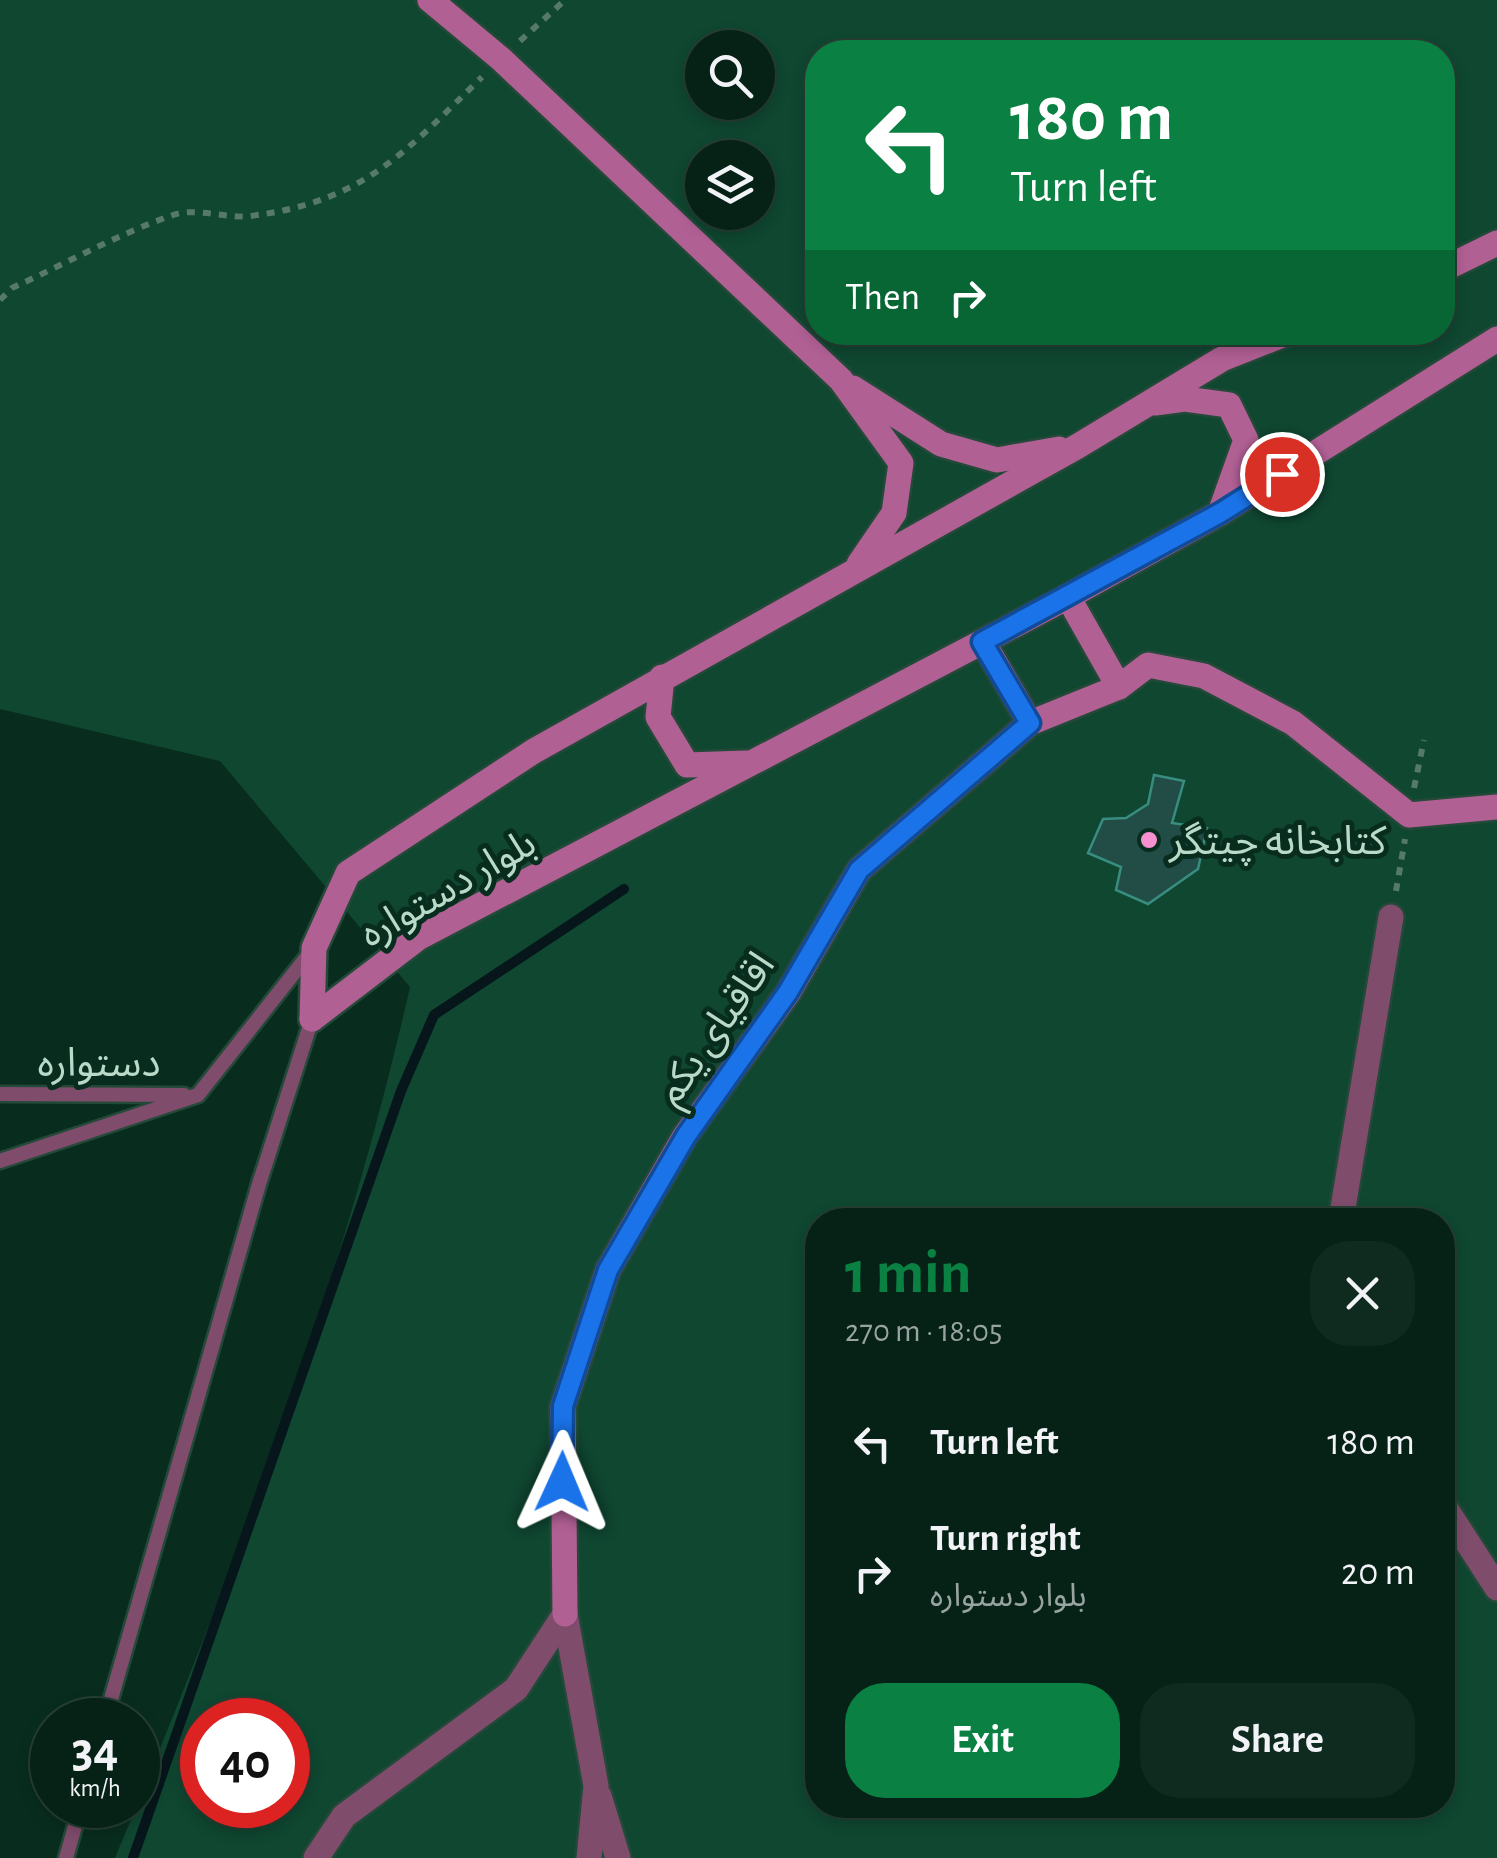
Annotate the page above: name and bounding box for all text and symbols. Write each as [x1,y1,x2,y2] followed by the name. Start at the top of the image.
[685,30,775,230] map controls
[685,30,775,120] button: search
[845,80,975,210] icon: left
[1010,83,1173,153] text: 180 m
[685,140,775,230] button: layers
[1010,165,1157,210] text: Turn left
[940,270,995,325] icon: right
[845,279,920,317] text: Then
[1240,432,1325,517] pin
[1255,447,1310,502] icon: arrive
[1168,821,1387,866] place label: کتابخانه چیتگر
[353,823,544,957] street label: بلوار دستواره
[1138,829,1160,851] marker: کتابخانه چیتگر
[649,946,789,1117] street label: اقاقیای یکم
[37,1044,161,1086] street label: دستواره
[1310,1241,1415,1346] button: close
[845,1244,971,1304] text: 1 min
[845,1315,1002,1347] text: 270 m · 18:05
[845,1416,900,1471] icon: left
[930,1424,1058,1462] text: Turn left
[1327,1424,1415,1462] text: 180 m
[510,1430,614,1534] position arrow
[930,1520,1080,1558] text: Turn right
[845,1546,900,1601] icon: right
[1341,1554,1415,1592] text: 20 m
[930,1580,1086,1612] text: بلوار دستواره
[845,1683,1120,1798] button: Exit
[1140,1683,1415,1798] button: Share
[180,1698,310,1828] speed limit sign: 40
[72,1726,118,1776] text: 34
[69,1776,121,1801] text: km/h

